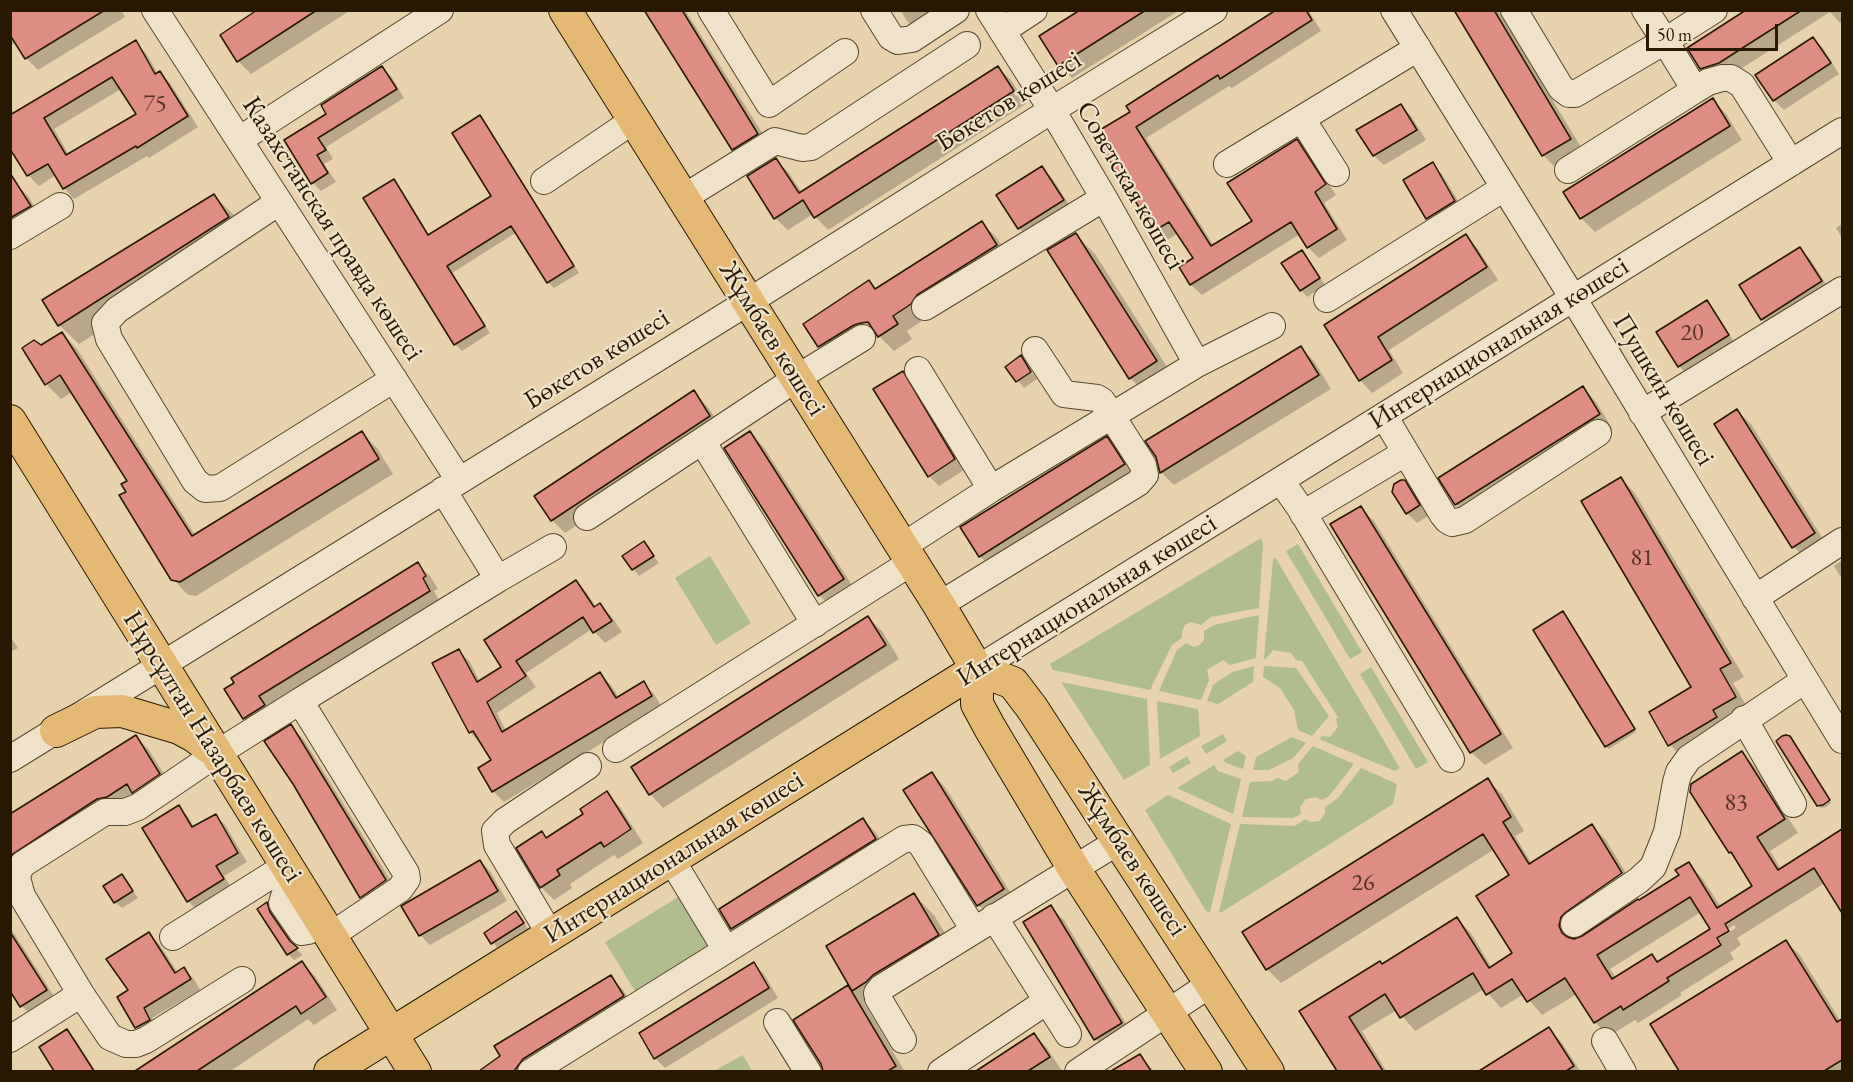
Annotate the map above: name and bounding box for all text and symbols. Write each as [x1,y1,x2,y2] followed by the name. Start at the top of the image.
[1649,12,1781,50] scale bar
[1657,23,1692,46] text: 50 m
[930,44,1088,160] street label: Бөкетов көшесі
[143,90,167,118] house number: 75
[234,91,430,367] street label: Казахстанская правда көшесі
[1069,96,1191,276] street label: Советская көшесі
[1363,251,1635,437] street label: Интернациональная көшесі
[712,256,832,422] street label: Жұмбаев көшесі
[518,302,676,418] street label: Бөкетов көшесі
[1605,308,1721,472] street label: Пушкин көшесі
[1680,319,1704,347] house number: 20
[951,508,1223,694] street label: Интернациональная көшесі
[1630,544,1654,572] house number: 81
[115,605,309,889] street label: Нұрсұлтан Назарбаев көшесі
[538,765,810,951] street label: Интернациональная көшесі
[1070,777,1194,943] street label: Жұмбаев көшесі
[1724,789,1748,817] house number: 83
[1351,869,1375,897] house number: 26

